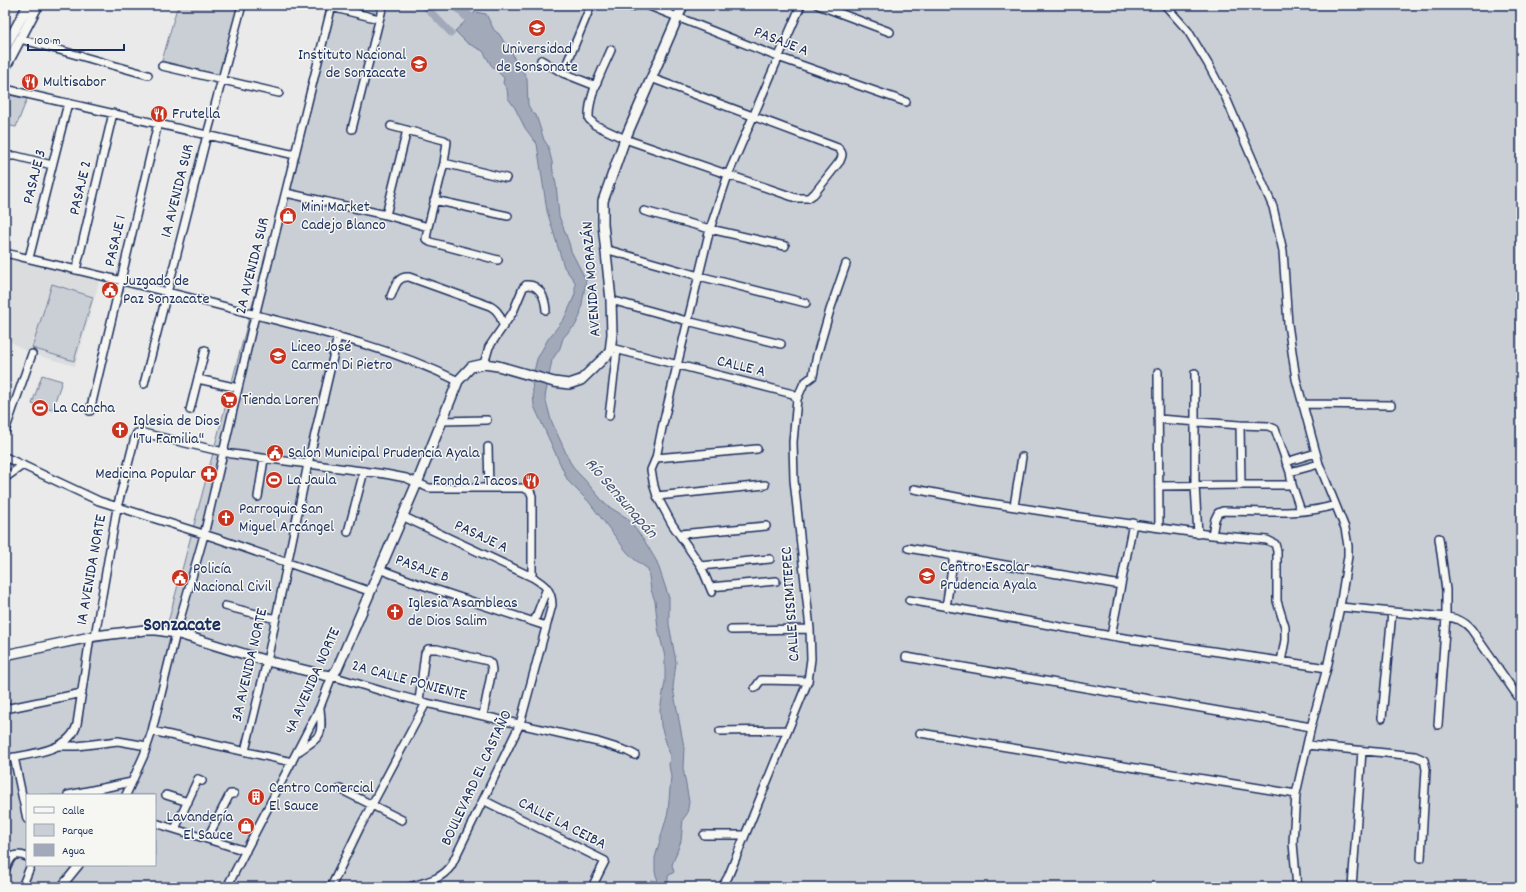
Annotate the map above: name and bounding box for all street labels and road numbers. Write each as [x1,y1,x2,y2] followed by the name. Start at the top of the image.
[750,21,812,63] street label: PASAJE A
[155,142,201,240] street label: 1A AVENIDA SUR
[17,147,53,207] street label: PASAJE 3
[64,158,98,218] street label: PASAJE 2
[99,213,133,269] street label: PASAJE 1
[230,215,276,317] street label: 2A AVENIDA SUR
[576,220,608,337] street label: AVENIDA MORAZÁN
[714,350,768,384] street label: CALLE A
[71,512,113,627] street label: 1A AVENIDA NORTE
[450,514,512,560] street label: PASAJE A
[776,546,806,662] street label: CALLE SISIMITEPEC
[392,549,452,589] street label: PASAJE B
[226,606,274,724] street label: 3A AVENIDA NORTE
[279,623,347,738] street label: 4A AVENIDA NORTE
[349,655,470,708] street label: 2A CALLE PONIENTE
[435,706,519,850] street label: BOULEVARD EL CASTAÑO
[514,792,610,856] street label: CALLE LA CEIBA

